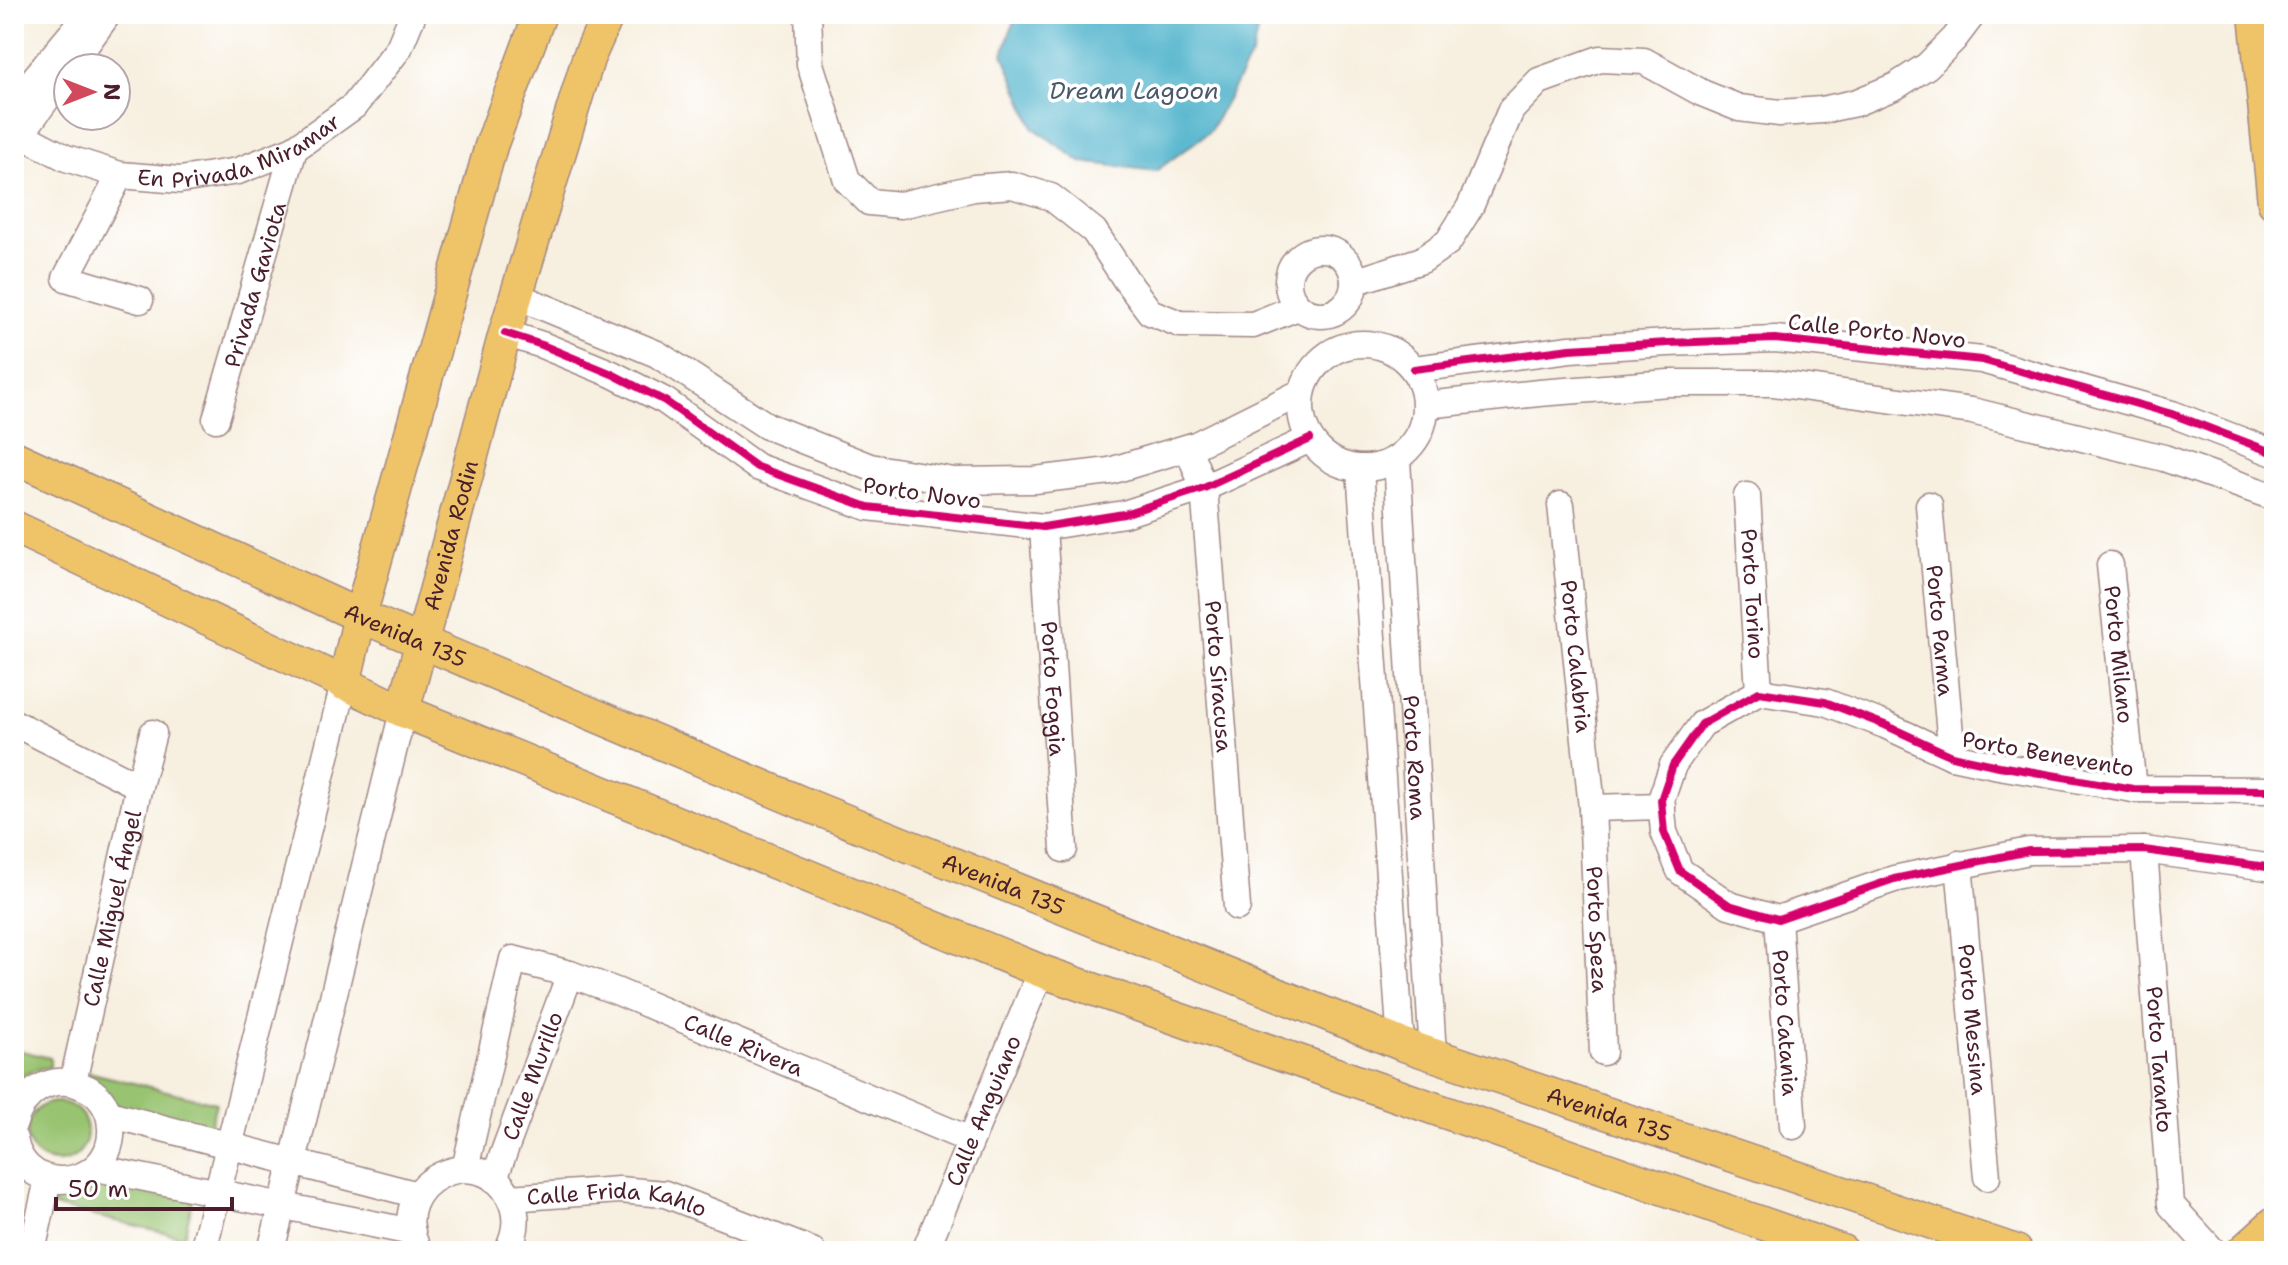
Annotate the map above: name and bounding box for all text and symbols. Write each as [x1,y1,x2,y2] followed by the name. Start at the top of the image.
[52,52,132,132] north arrow
[1049,75,1219,107] water label: Dream Lagoon
[97,83,126,101] text: N
[136,106,346,195] street label: En Privada Miramar
[217,198,293,371] street label: Privada Gaviota
[1787,307,1967,355] street label: Calle Porto Novo
[416,457,485,614] street label: Avenida Rodin
[861,470,983,516] street label: Porto Novo
[1735,528,1771,660] street label: Porto Torino
[1920,563,1961,698] street label: Porto Parma
[1554,578,1599,734] street label: Porto Calabria
[2098,584,2141,725] street label: Porto Milano
[340,596,471,674] street label: Avenida 135
[1198,599,1239,754] street label: Porto Siracusa
[1035,620,1072,758] street label: Porto Foggia
[1397,694,1433,821] street label: Porto Roma
[1960,725,2136,783] street label: Porto Benevento
[76,807,148,1009] street label: Calle Miguel Ángel
[938,846,1069,922] street label: Avenida 135
[1580,865,1615,994] street label: Porto Speza
[1952,943,1994,1096] street label: Porto Messina
[1766,948,1805,1097] street label: Porto Catania
[2140,985,2180,1134] street label: Porto Taranto
[495,1007,569,1144] street label: Calle Murillo
[680,1007,808,1083] street label: Calle Rivera
[939,1031,1027,1191] street label: Calle Anguiano
[1543,1080,1675,1149] street label: Avenida 135
[56,1161,232,1211] scale bar
[68,1173,128,1205] text: 50 m
[526,1175,711,1223] street label: Calle Frida Kahlo

